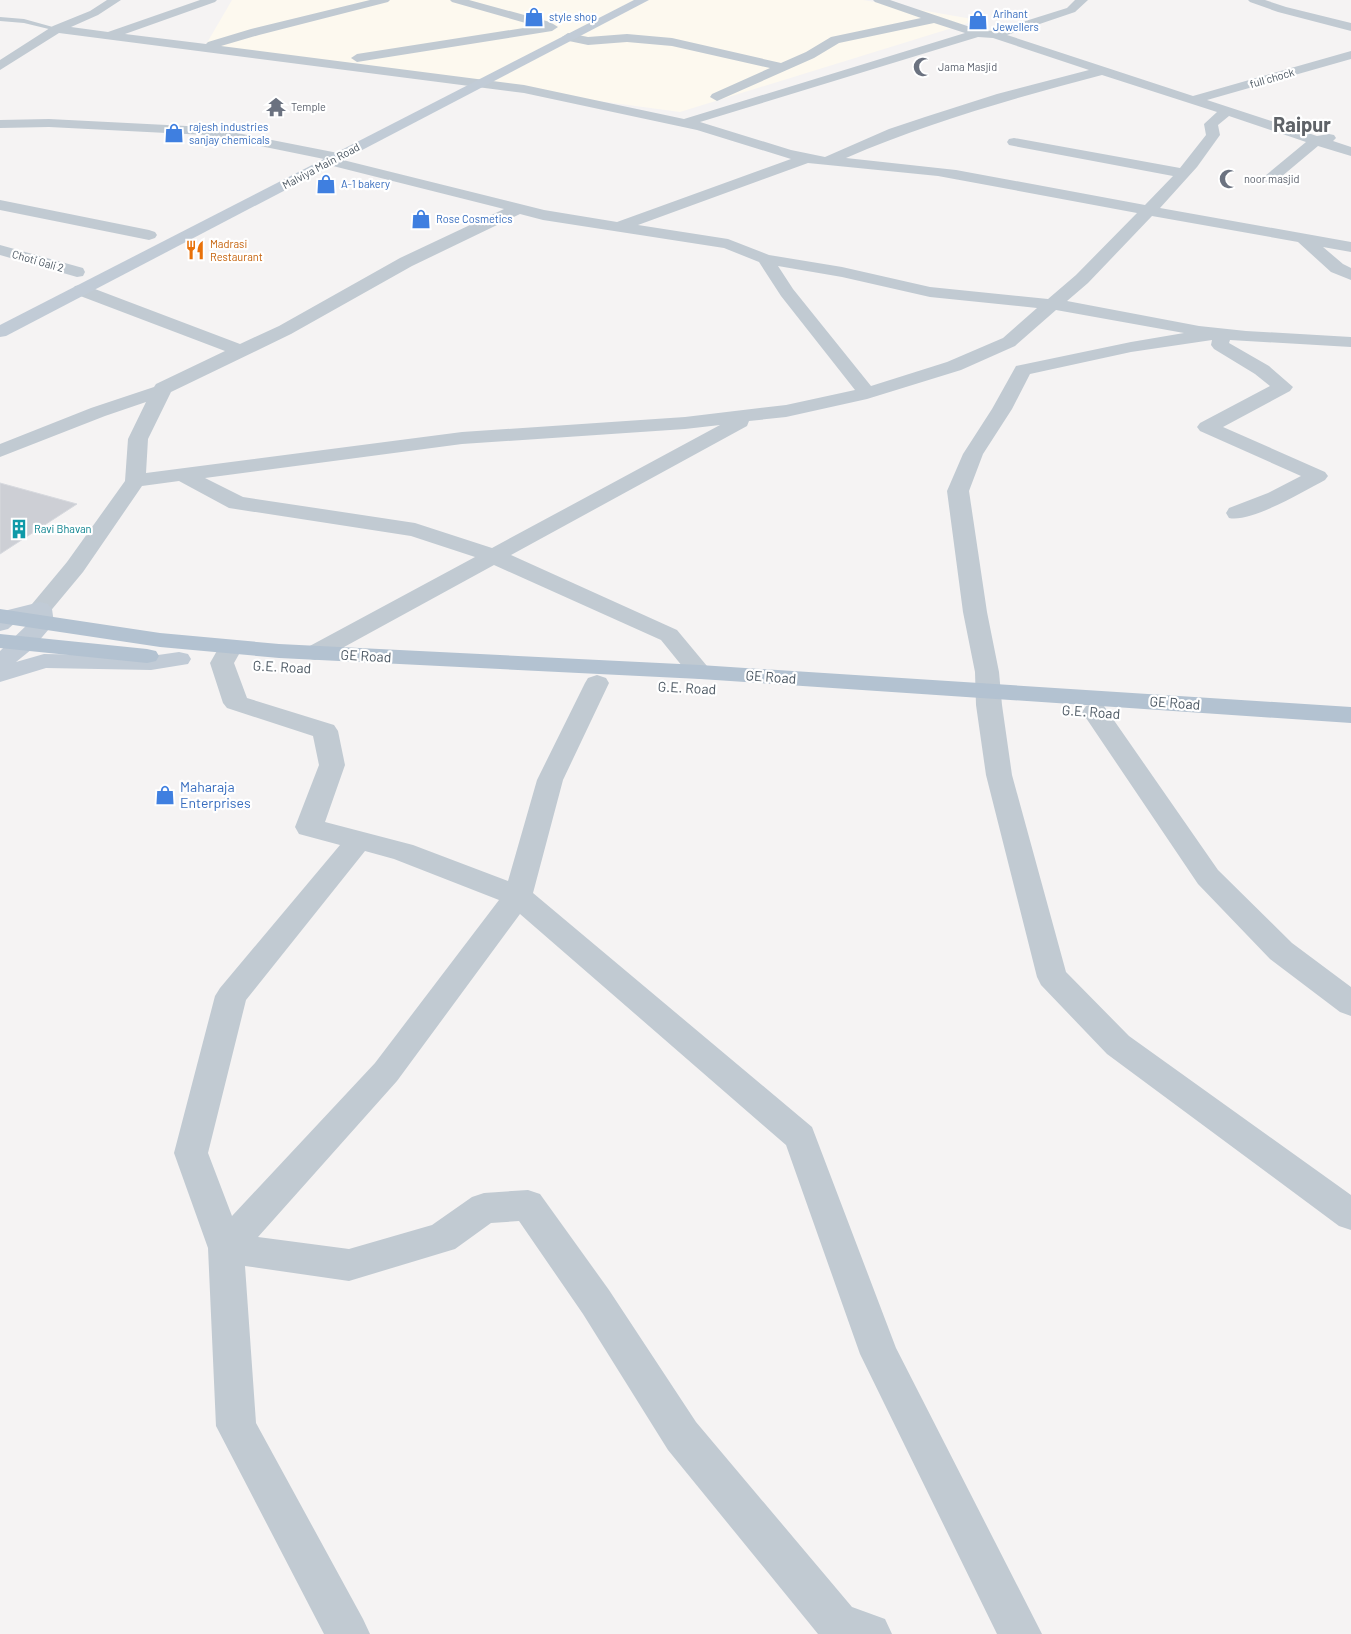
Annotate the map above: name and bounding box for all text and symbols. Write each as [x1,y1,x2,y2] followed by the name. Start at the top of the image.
[523,6,545,28] shop icon: style shop
[993,7,1039,33] place label: Arihant Jewellers
[967,9,989,31] shop icon: Arihant Jewellers
[549,10,597,23] place label: style shop
[912,56,934,78] mosque icon: Jama Masjid
[938,60,997,73] place label: Jama Masjid
[1248,65,1296,90] street label: full chock
[265,96,287,118] temple icon: Temple
[291,100,326,113] place label: Temple
[1273,112,1331,136] district label: Raipur
[189,120,270,146] place label: rajesh industries sanjay chemicals
[163,122,185,144] shop icon: rajesh industries sanjay chemicals
[280,140,362,191] street label: Malviya Main Road
[1218,168,1240,190] mosque icon: noor masjid
[1244,172,1300,185] place label: noor masjid
[315,173,337,195] shop icon: A-1 bakery
[341,177,390,190] place label: A-1 bakery
[410,208,432,230] shop icon: Rose Cosmetics
[436,212,513,225] place label: Rose Cosmetics
[210,237,263,263] place label: Madrasi Restaurant
[184,239,206,261] restaurant icon: Madrasi Restaurant
[11,247,66,274] street label: Choti Gali 2
[8,518,30,540] building icon: Ravi Bhavan
[34,522,92,535] place label: Ravi Bhavan
[340,646,392,665] street label: GE Road
[252,656,312,677] street label: G.E. Road
[745,666,797,687] street label: GE Road
[657,677,717,698] street label: G.E. Road
[1149,692,1201,713] street label: GE Road
[1061,701,1121,722] street label: G.E. Road
[180,778,251,811] place label: Maharaja Enterprises
[154,784,176,806] shop icon: Maharaja Enterprises

